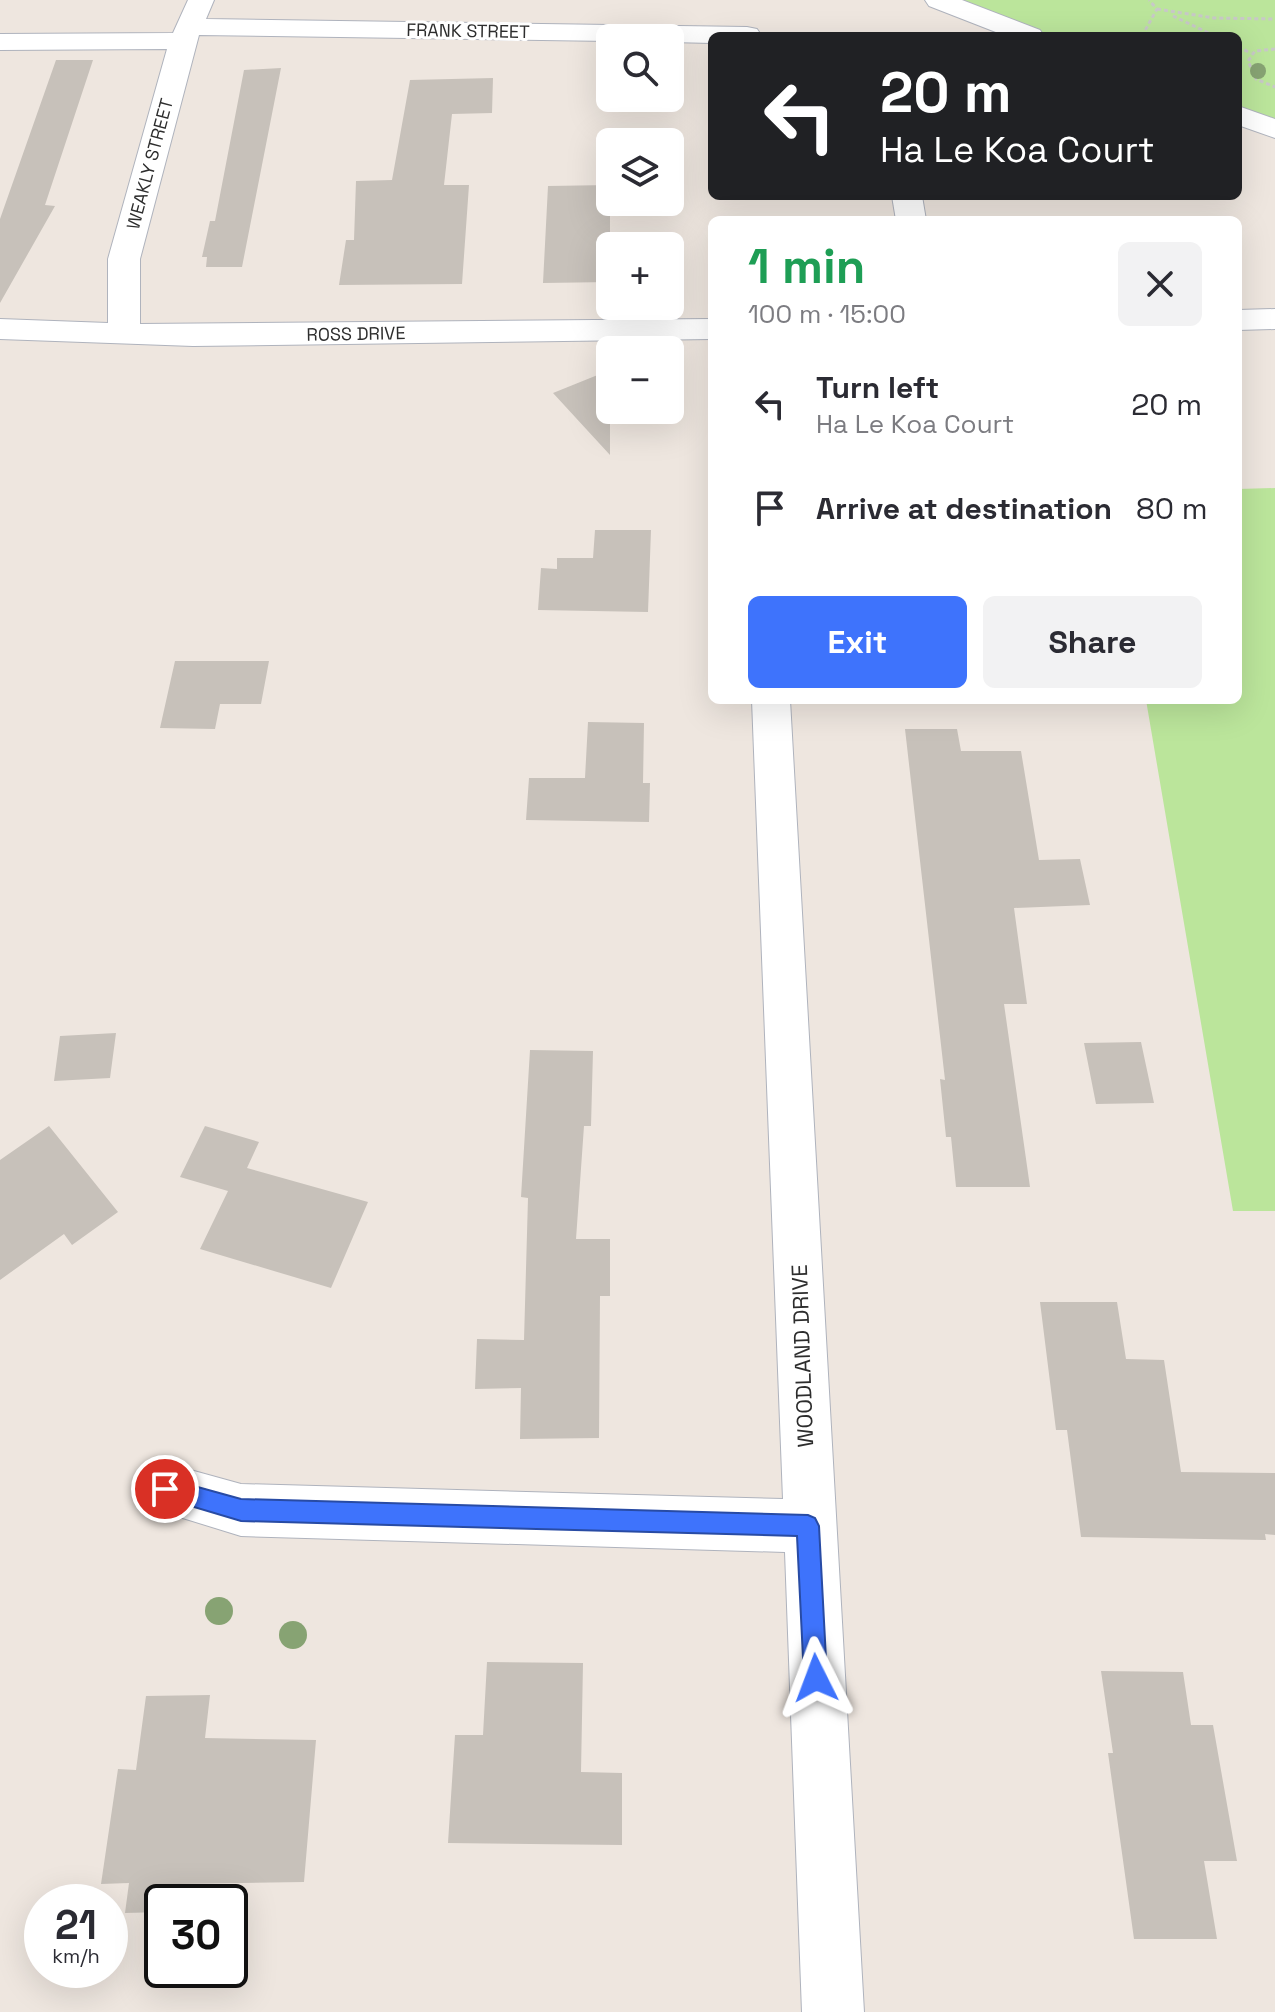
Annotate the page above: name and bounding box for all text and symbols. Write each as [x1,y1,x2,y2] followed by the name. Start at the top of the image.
[406,18,530,43] street label: FRANK STREET
[596,24,684,424] map controls
[596,24,684,112] button: search
[880,57,1012,128] text: 20 m
[748,64,852,168] icon: left
[121,96,178,232] street label: WEAKLY STREET
[880,127,1155,173] text: Ha Le Koa Court
[596,128,684,216] button: layers
[596,232,684,320] button: +
[748,236,865,297] text: 1 min
[1118,242,1202,326] button: close
[748,297,906,331] text: 100 m · 15:00
[306,321,406,346] street label: ROSS DRIVE
[596,336,684,424] button: −
[816,368,939,407] text: Turn left
[748,382,792,426] icon: left
[1131,385,1202,424] text: 20 m
[816,407,1014,441] text: Ha Le Koa Court
[748,486,792,530] icon: arrive
[816,489,1112,528] text: Arrive at destination
[1136,489,1207,528] text: 80 m
[748,596,967,688] button: Exit
[983,596,1202,688] button: Share
[785,1264,819,1448] street label: WOODLAND DRIVE
[131,1455,199,1523] pin
[143,1467,187,1511] icon: arrive
[774,1636,858,1720] position arrow
[144,1884,248,1988] speed limit sign: 30
[55,1900,97,1951] text: 21
[52,1943,100,1969] text: km/h

